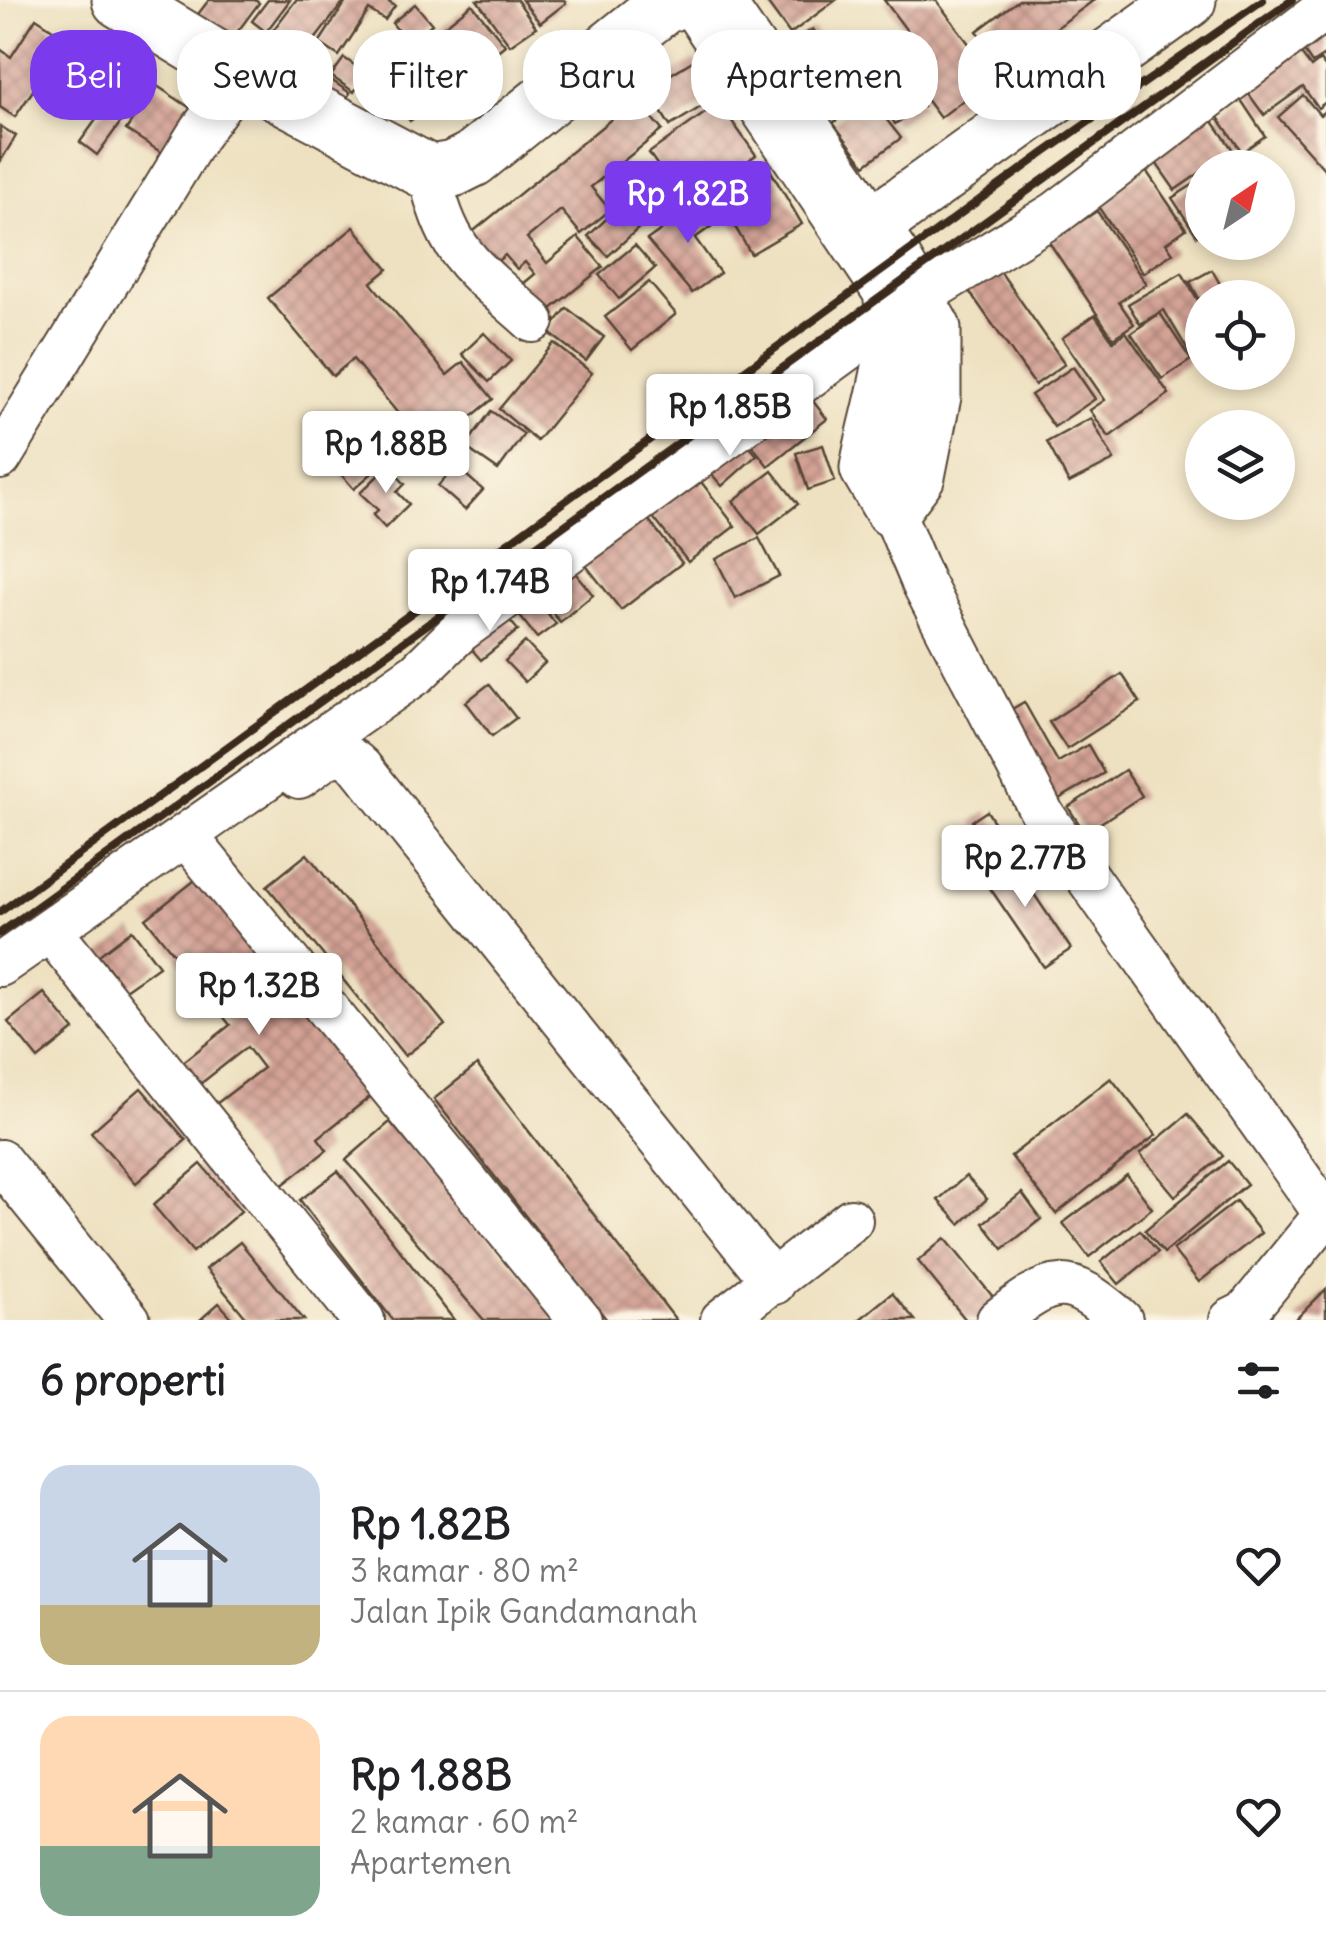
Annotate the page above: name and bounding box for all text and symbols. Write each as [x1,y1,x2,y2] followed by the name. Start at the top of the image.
[30,30,157,120] chip: Beli
[177,30,333,120] chip: Sewa
[353,30,503,120] chip: Filter
[523,30,671,120] chip: Baru
[691,30,938,120] chip: Apartemen
[958,30,1141,120] chip: Rumah
[1185,150,1295,260] north arrow
[1185,150,1295,520] map controls
[585,161,791,246] pin: Rp 1.82B
[627,173,749,214] text: Rp 1.82B
[1185,280,1295,390] button: locate
[627,374,833,459] pin: Rp 1.85B
[668,386,792,427] text: Rp 1.85B
[1185,410,1295,520] button: layers
[283,411,489,496] pin: Rp 1.88B
[324,423,448,464] text: Rp 1.88B
[387,549,593,634] pin: Rp 1.74B
[430,561,550,602] text: Rp 1.74B
[922,825,1128,910] pin: Rp 2.77B
[964,837,1086,878] text: Rp 2.77B
[156,953,362,1038] pin: Rp 1.32B
[198,965,320,1006] text: Rp 1.32B
[1231,1353,1286,1408] icon: filters
[40,1354,226,1406] text: 6 properti
[350,1498,511,1550] text: Rp 1.82B
[120,1505,240,1625] icon: home
[1231,1538,1286,1593] icon: heart
[350,1550,579,1591] text: 3 kamar · 80 m²
[350,1591,698,1632] text: Jalan Ipik Gandamanah
[350,1749,512,1801] text: Rp 1.88B
[120,1756,240,1876] icon: home
[1231,1789,1286,1844] icon: heart
[350,1801,578,1842] text: 2 kamar · 60 m²
[350,1842,512,1883] text: Apartemen

